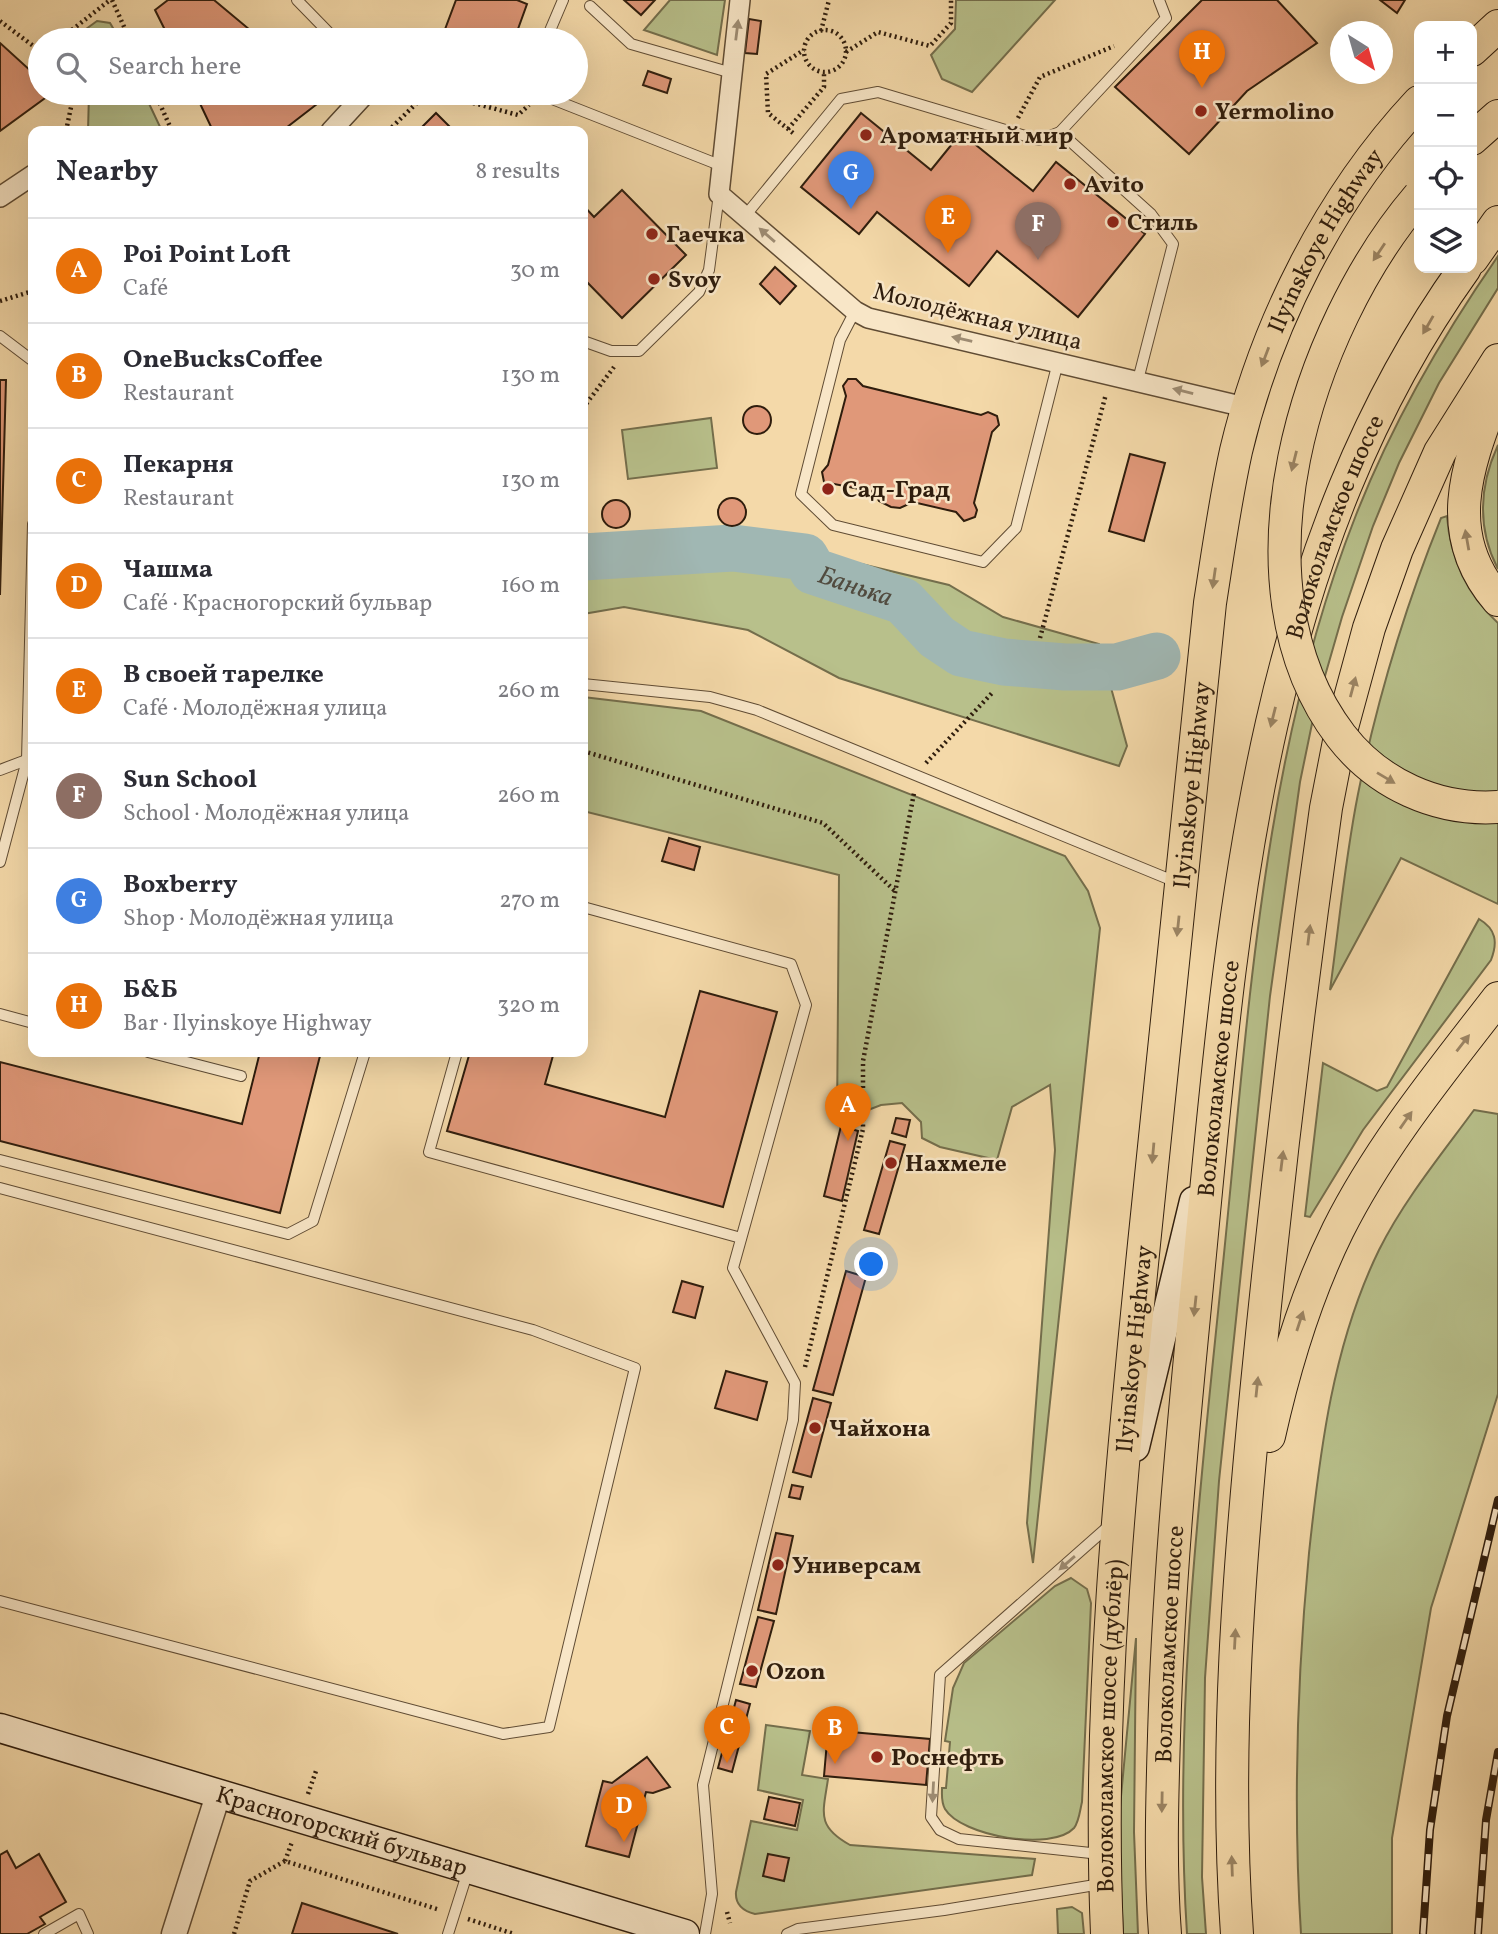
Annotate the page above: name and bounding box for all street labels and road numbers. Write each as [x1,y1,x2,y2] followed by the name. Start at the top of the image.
[1260,142,1393,339] street label: Ilyinskoye Highway
[869,275,1086,360] street label: Молодёжная улица
[1279,409,1394,644] street label: Волоколамское шоссе
[1166,680,1221,891] street label: Ilyinskoye Highway
[1191,958,1250,1199] street label: Волоколамское шоссе
[1109,1244,1163,1455] street label: Ilyinskoye Highway
[1148,1524,1194,1764] street label: Волоколамское шоссе
[1090,1558,1134,1893] street label: Волоколамское шоссе (дублёр)
[211,1779,471,1887] street label: Красногорский бульвар

